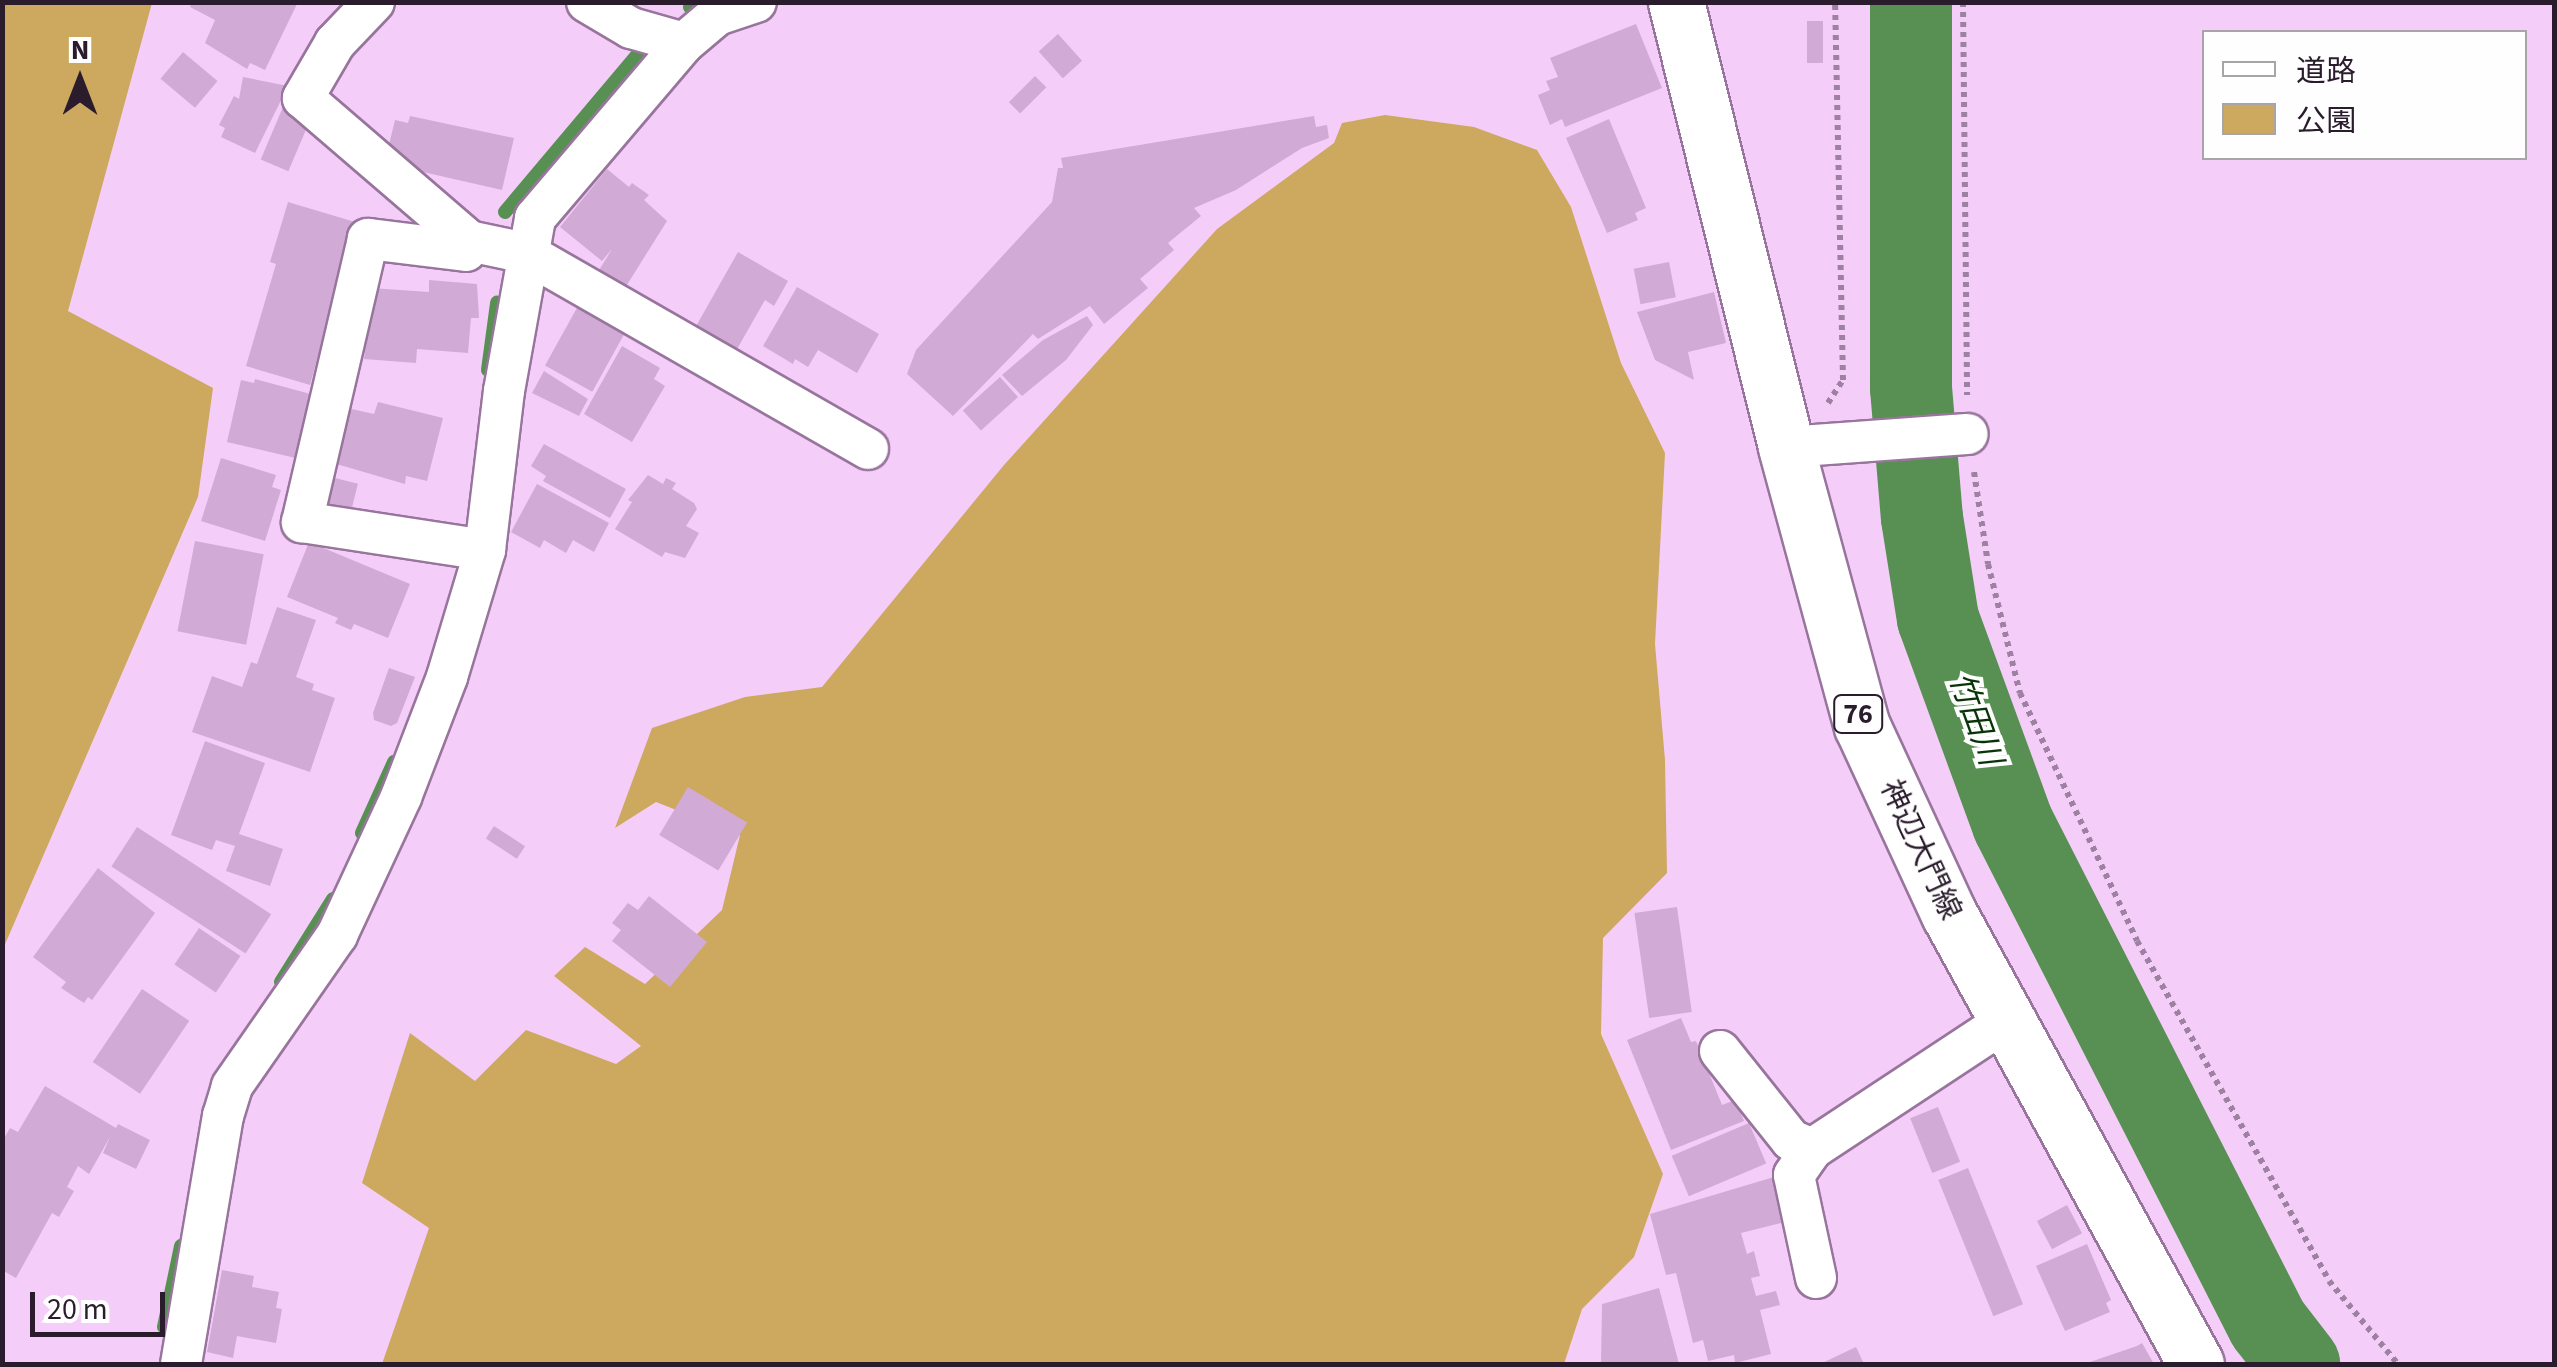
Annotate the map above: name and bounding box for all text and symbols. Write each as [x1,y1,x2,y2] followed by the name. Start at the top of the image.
[30,30,130,130] north arrow
[71,30,89,70] text: N
[2202,30,2527,160] legend
[2296,50,2356,93] text: 道路
[2296,100,2356,143] text: 公園
[1941,667,2009,771] water label: 竹田川
[1833,691,1883,737] road number: 76
[1872,774,1968,926] street label: 神辺大門線
[35,1272,170,1334] scale bar
[47,1288,108,1331] text: 20 m

